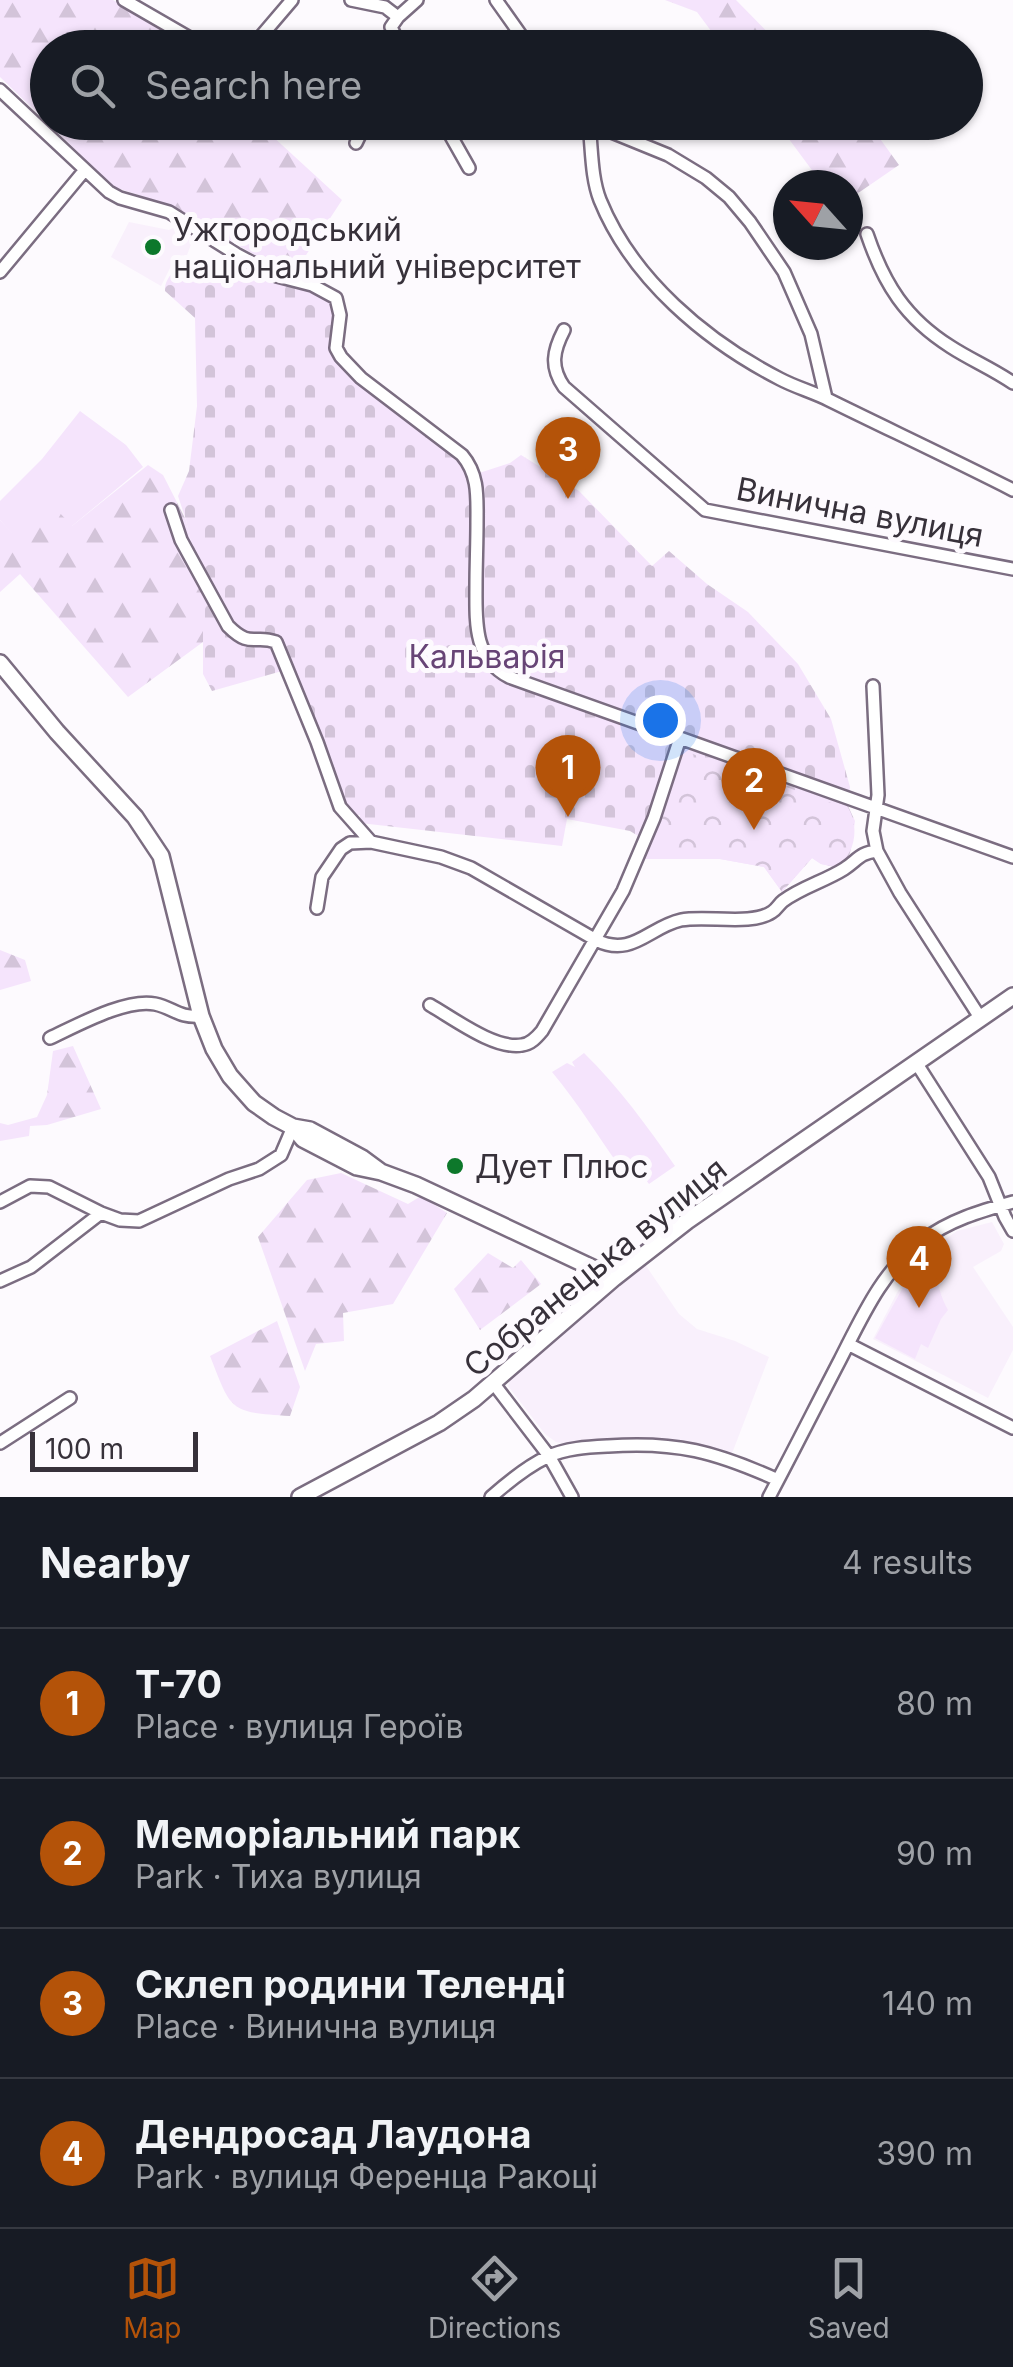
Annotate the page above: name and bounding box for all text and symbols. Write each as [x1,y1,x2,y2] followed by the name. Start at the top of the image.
[30,30,983,140] search box
[65,58,120,113] icon: search
[145,62,362,108] text: Search here
[773,170,863,260] north arrow
[173,210,581,286] place label: Ужгородський національний університет
[142,236,164,258] marker: Ужгородський національний університет
[536,416,600,499] pin: 3
[733,469,987,555] street label: Винична вулиця
[409,637,565,676] park label: Кальварія
[635,695,686,746] your location
[536,734,600,817] pin: 1
[722,748,786,830] pin: 2
[475,1147,649,1186] place label: Дует Плюс
[456,1149,734,1385] street label: Собранецька вулиця
[444,1155,466,1177] marker: Дует Плюс
[886,1226,952,1308] pin: 4
[30,1427,198,1472] scale bar
[45,1432,124,1466] text: 100 m
[40,1537,191,1588] text: Nearby
[842,1543,973,1582] text: 4 results
[135,1661,222,1707] text: Т-70
[66,1684,79,1723] text: 1
[896,1684,973,1723] text: 80 m
[135,1707,463,1746] text: Place · вулиця Героїв
[135,1811,520,1857] text: Меморіальний парк
[62,1834,83,1873] text: 2
[896,1834,973,1873] text: 90 m
[135,1857,422,1896] text: Park · Тиха вулиця
[135,1961,566,2007] text: Склеп родини Теленді
[62,1984,83,2023] text: 3
[882,1984,973,2023] text: 140 m
[135,2007,496,2046] text: Place · Винична вулиця
[135,2111,532,2157] text: Дендросад Лаудона
[62,2134,83,2173] text: 4
[876,2134,973,2173] text: 390 m
[135,2157,598,2196] text: Park · вулиця Ференца Ракоці
[123,2251,181,2345] tab: Map
[428,2251,561,2345] tab: Directions
[808,2251,890,2345] tab: Saved

